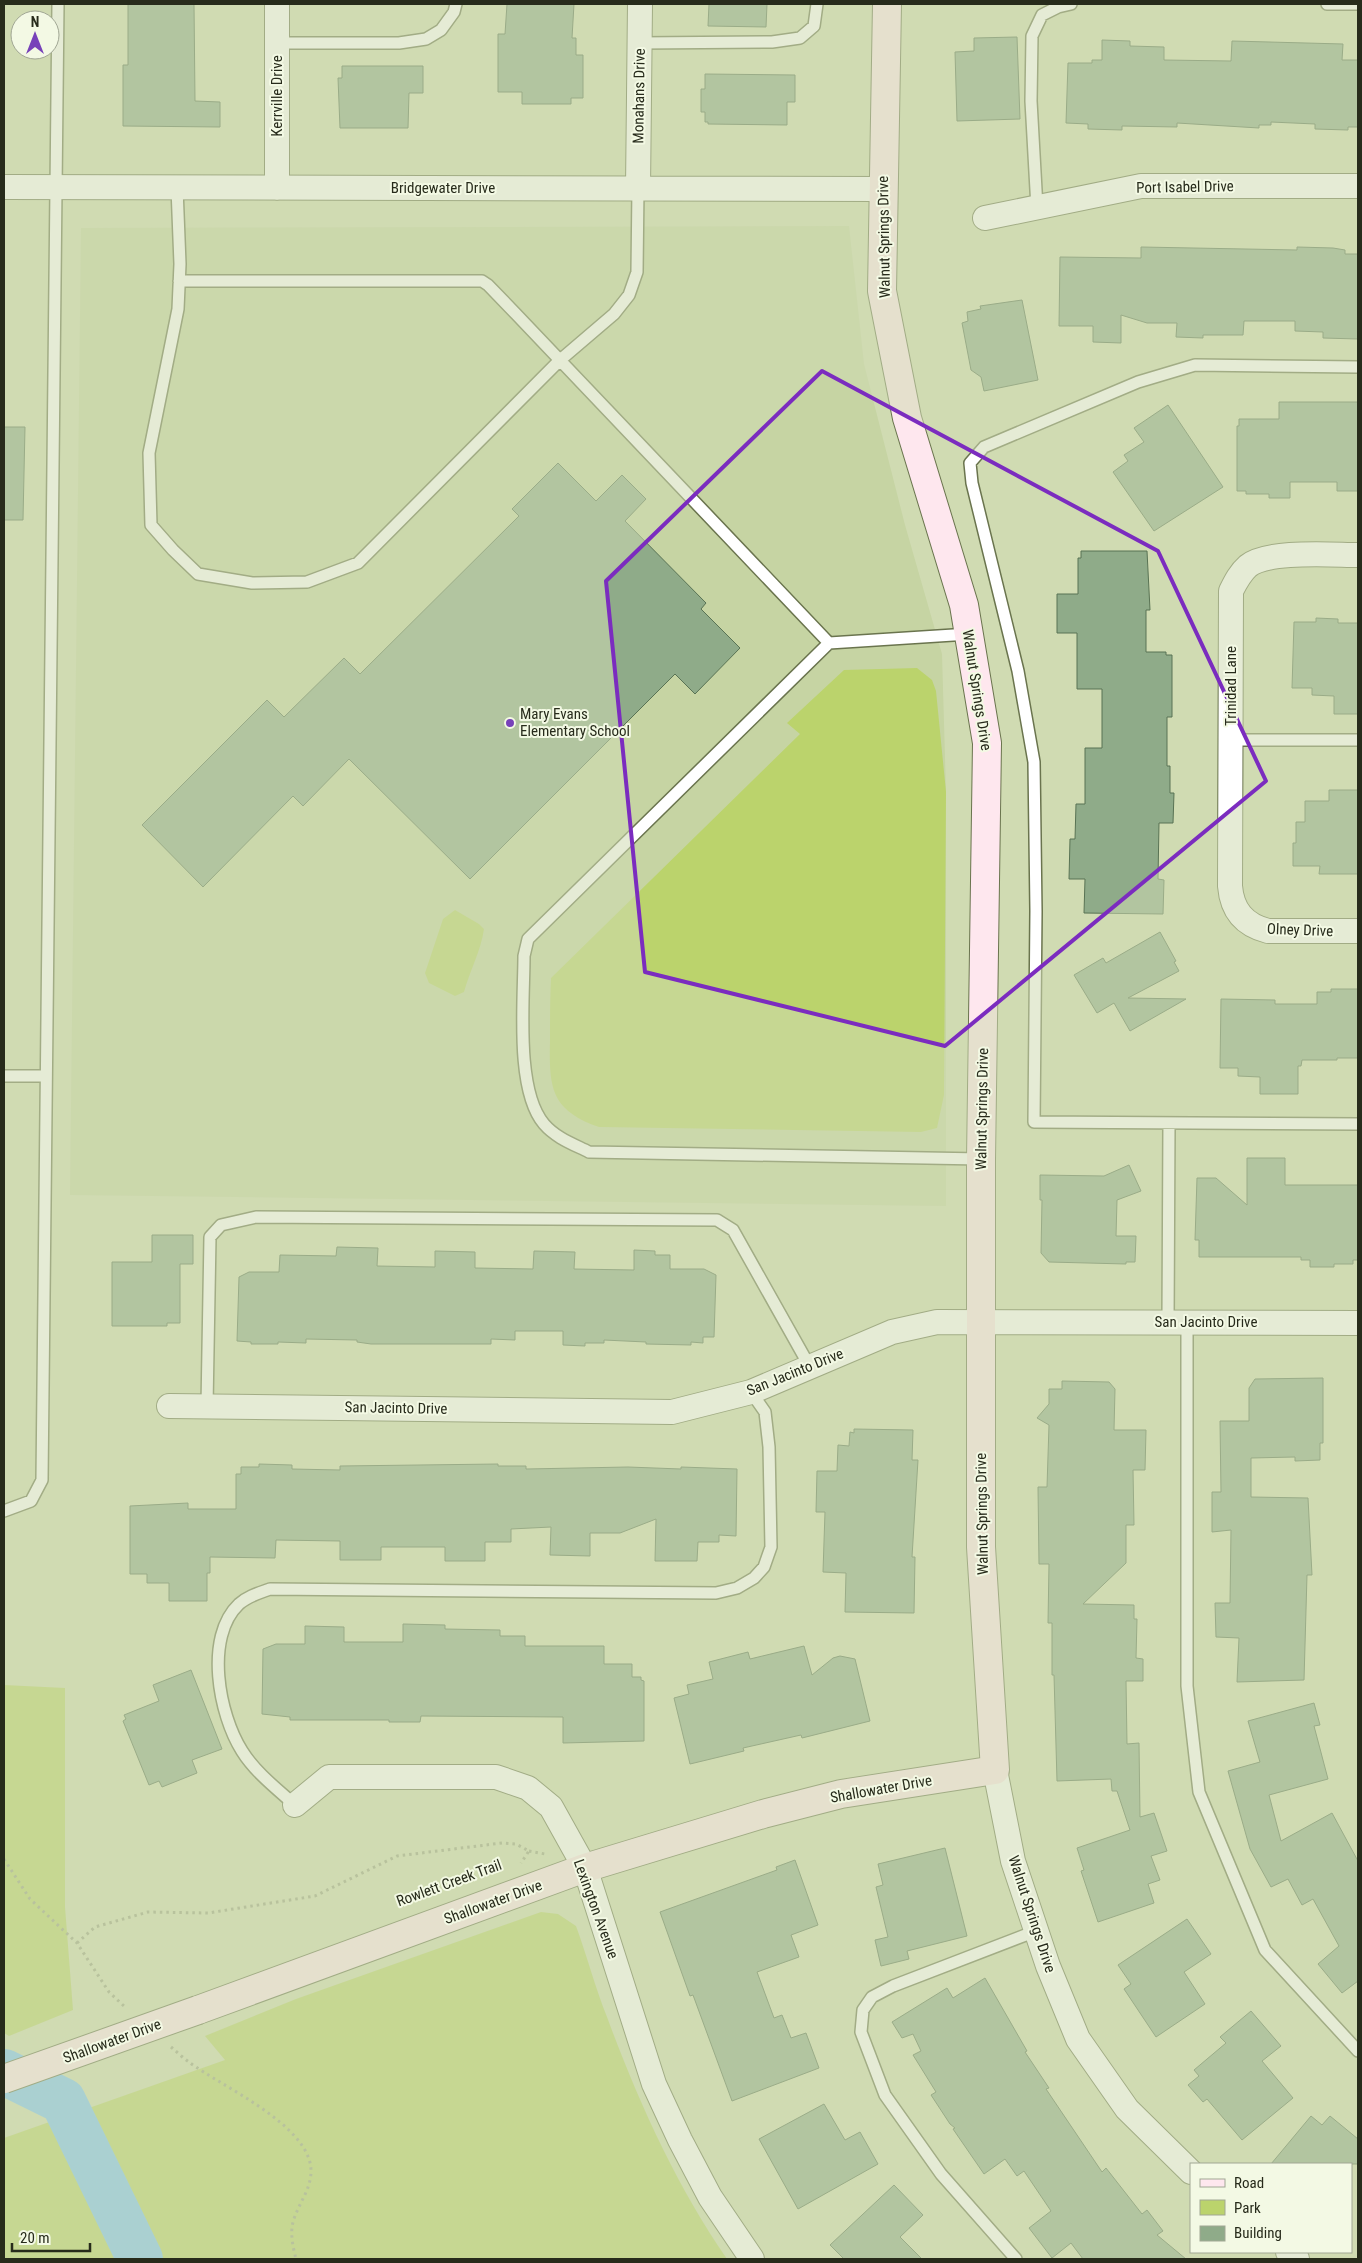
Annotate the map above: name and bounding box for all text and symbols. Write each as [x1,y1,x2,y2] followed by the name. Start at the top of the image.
[10,10,60,60] north arrow
[31,14,39,30] text: N
[629,48,649,144] street label: Monahans Drive
[268,55,286,137] street label: Kerrville Drive
[874,176,894,298] street label: Walnut Springs Drive
[1136,177,1234,197] street label: Port Isabel Drive
[391,179,495,197] street label: Bridgewater Drive
[959,628,995,752] street label: Walnut Springs Drive
[1222,646,1240,726] street label: Trinidad Lane
[520,705,630,740] place label: Mary Evans Elementary School
[504,717,516,729] marker: Mary Evans Elementary School
[1267,920,1333,940] street label: Olney Drive
[972,1048,992,1170] street label: Walnut Springs Drive
[1155,1313,1257,1331] street label: San Jacinto Drive
[744,1344,846,1400] street label: San Jacinto Drive
[344,1398,448,1418] street label: San Jacinto Drive
[972,1453,992,1575] street label: Walnut Springs Drive
[829,1771,933,1807] street label: Shallowater Drive
[1005,1853,1059,1975] street label: Walnut Springs Drive
[394,1856,504,1910] street label: Rowlett Creek Trail
[570,1857,622,1961] street label: Lexington Avenue
[442,1876,544,1928] street label: Shallowater Drive
[61,2015,163,2067] street label: Shallowater Drive
[1190,2163,1352,2253] legend
[1234,2174,1264,2192] text: Road
[1234,2199,1261,2217] text: Park
[12,2220,90,2252] scale bar
[1234,2224,1282,2242] text: Building
[20,2229,50,2247] text: 20 m

